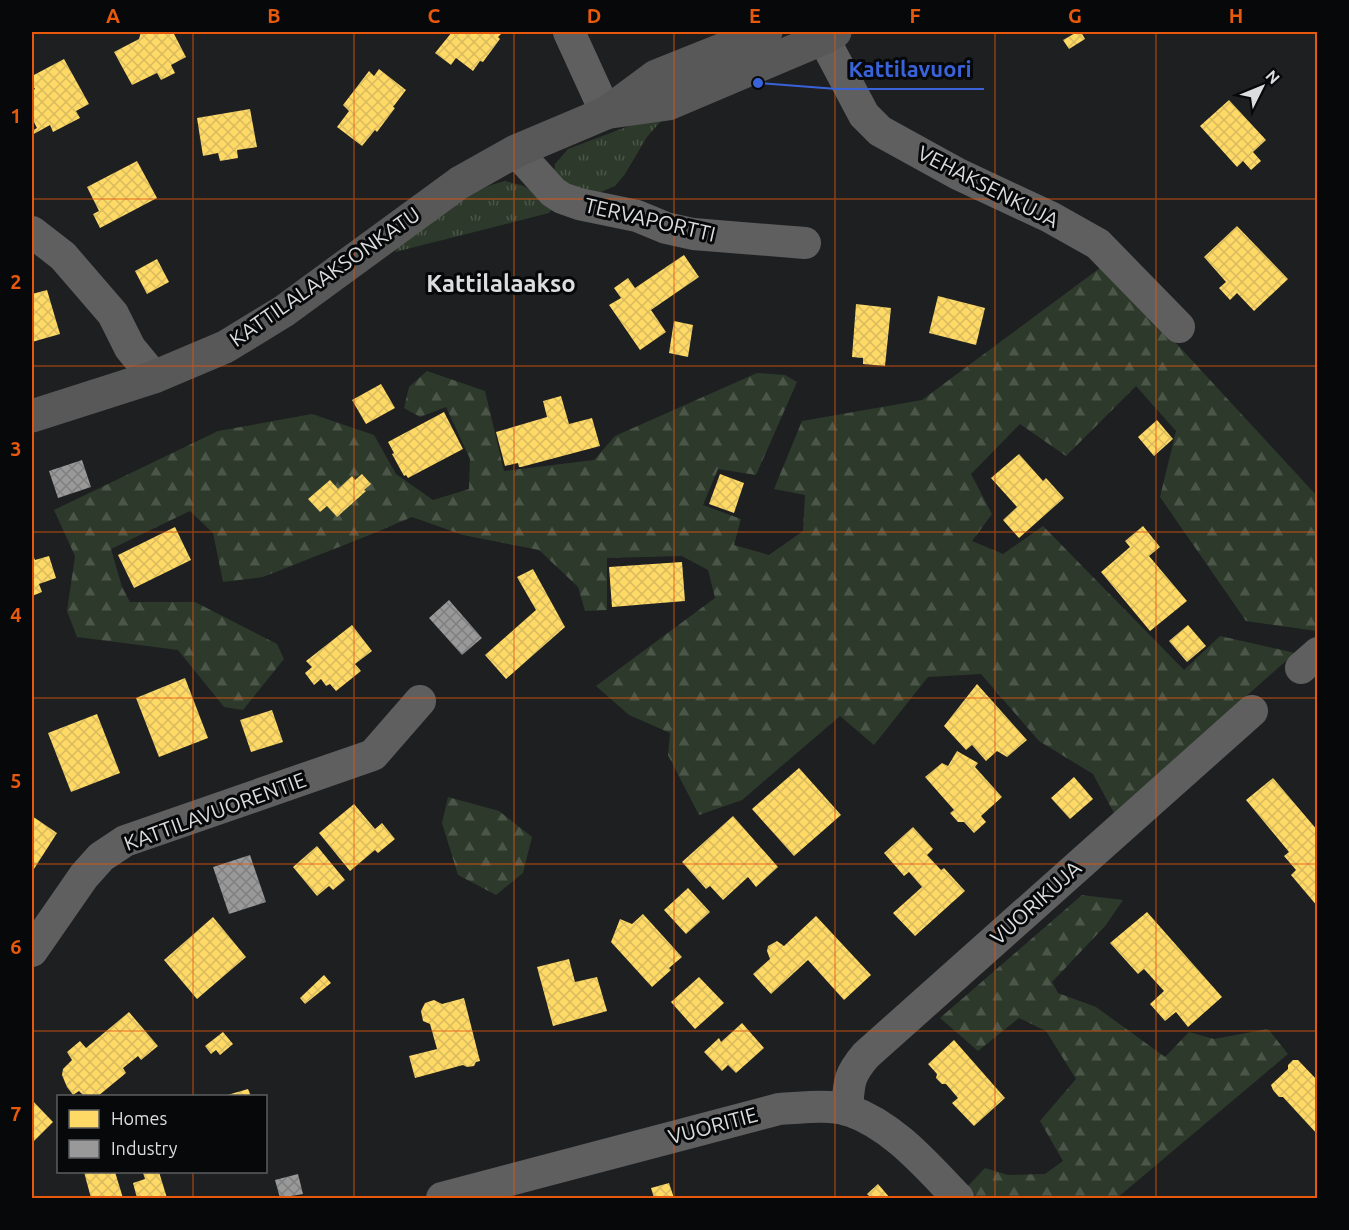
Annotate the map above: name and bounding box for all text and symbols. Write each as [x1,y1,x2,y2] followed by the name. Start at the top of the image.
[106,4,120,27] text: A
[267,4,281,27] text: B
[428,4,441,27] text: C
[587,4,601,27] text: D
[749,4,761,27] text: E
[909,4,921,27] text: F
[1068,4,1082,27] text: G
[1229,4,1243,27] text: H
[837,49,984,89] callout: Kattilavuori
[848,56,972,81] text: Kattilavuori
[1232,57,1292,117] north arrow
[1262,66,1284,87] text: N
[10,104,22,127] text: 1
[914,140,1063,232] street label: VEHAKSENKUJA
[582,192,718,246] street label: TERVAPORTTI
[225,201,424,351] street label: KATTILALAAKSONKATU
[10,270,22,293] text: 2
[426,270,576,297] district label: Kattilalaakso
[10,437,22,460] text: 3
[10,603,22,626] text: 4
[120,767,309,855] street label: KATTILAVUORENTIE
[10,769,22,792] text: 5
[985,855,1086,949] street label: VUORIKUJA
[10,935,22,958] text: 6
[57,1095,267,1173] legend
[10,1102,22,1125] text: 7
[666,1102,760,1148] street label: VUORITIE
[111,1108,168,1128] text: Homes
[111,1138,178,1158] text: Industry

